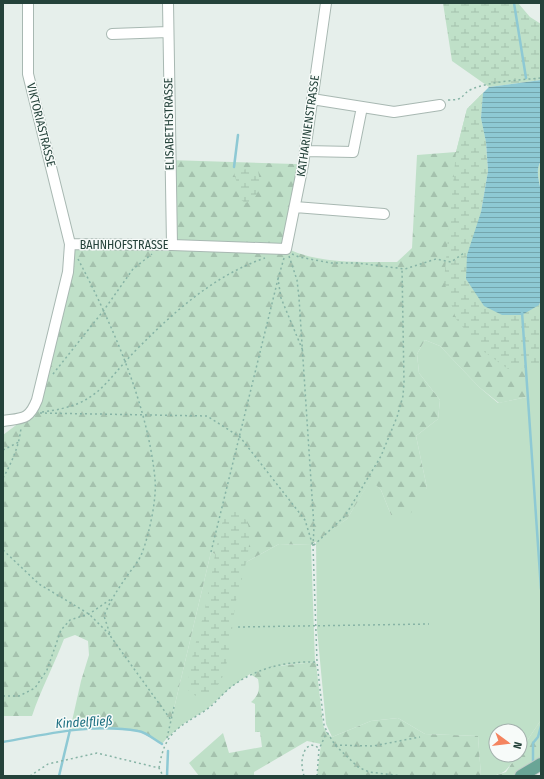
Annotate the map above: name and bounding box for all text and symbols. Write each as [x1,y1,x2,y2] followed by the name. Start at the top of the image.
[294,74,322,178] street label: KATHARINENSTRASSE
[161,77,177,171] street label: ELISABETHSTRASSE
[24,82,58,169] street label: VIKTORIASTRASSE
[80,238,169,252] street label: BAHNHOFSTRASSE
[55,713,113,731] water label: Kindelfließ
[488,723,528,763] north arrow
[510,741,524,750] text: N

